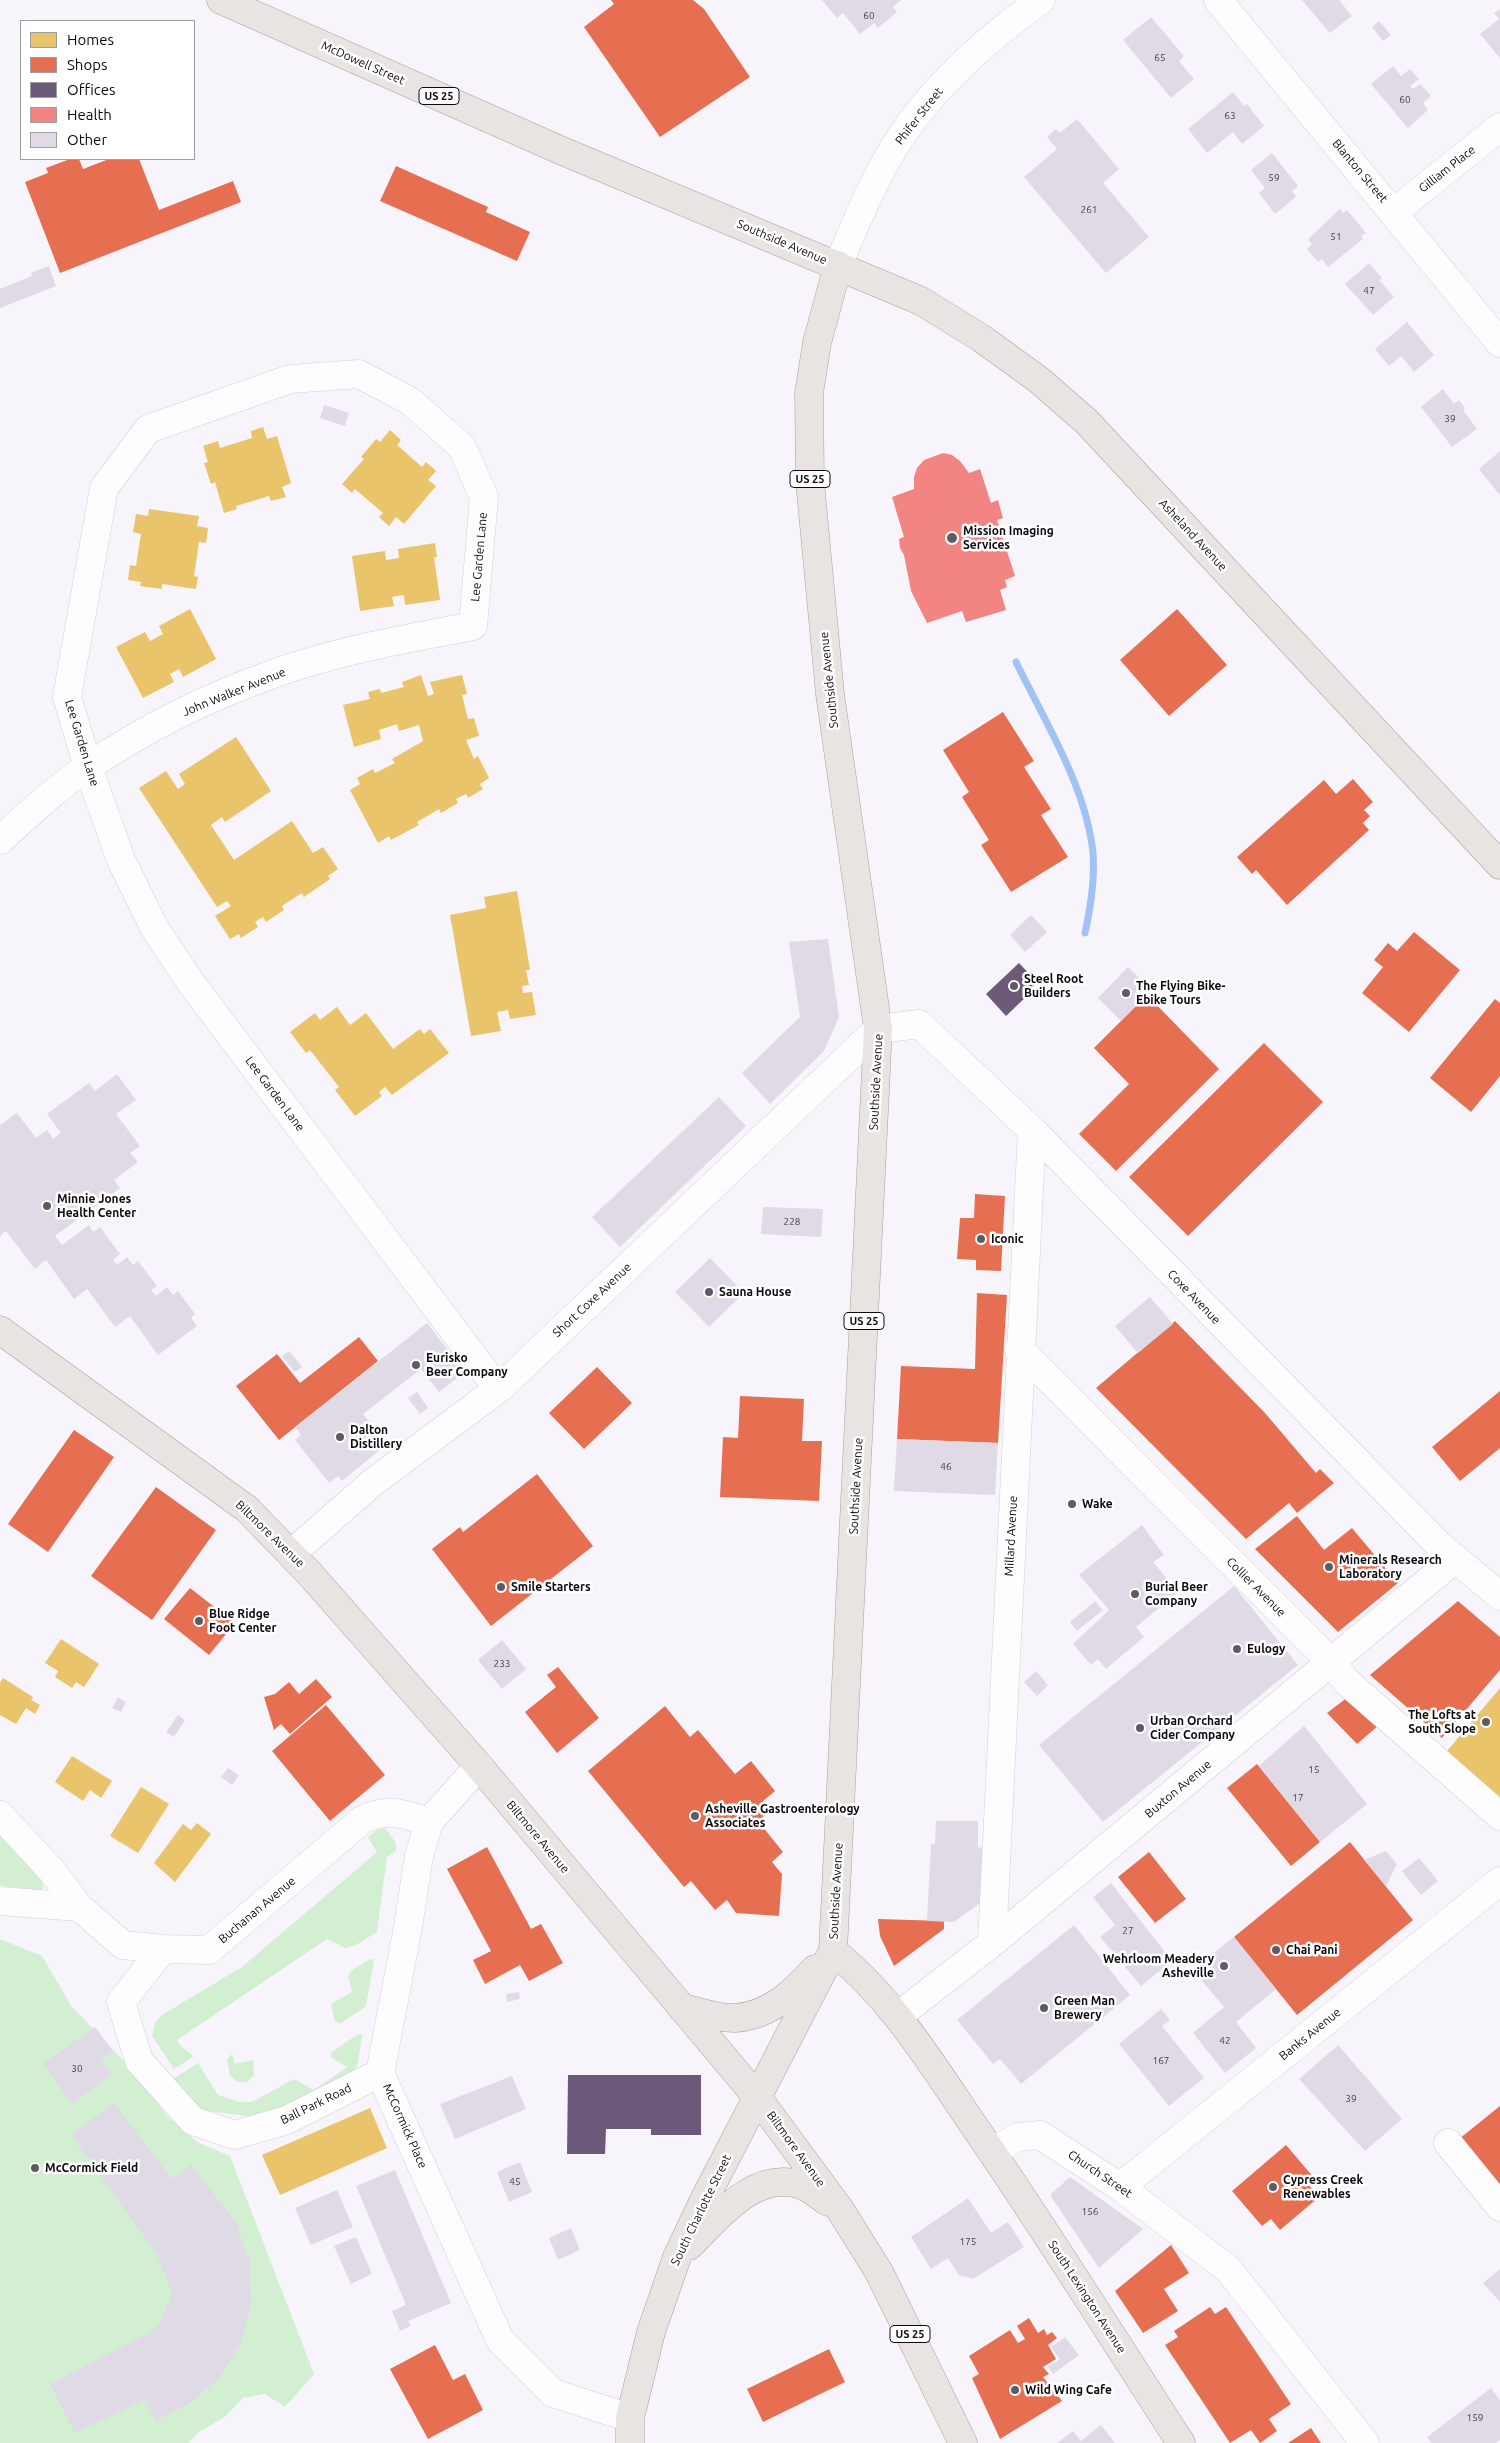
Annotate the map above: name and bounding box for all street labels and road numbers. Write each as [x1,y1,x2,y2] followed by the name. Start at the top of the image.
[319,38,407,88] street label: McDowell Street
[892,84,946,148] street label: Phifer Street
[419,88,459,104] road number: US 25
[1329,136,1391,206] street label: Blanton Street
[1416,142,1478,196] street label: Gilliam Place
[735,216,829,268] street label: Southside Avenue
[790,470,830,488] road number: US 25
[1156,496,1230,574] street label: Asheland Avenue
[468,512,490,602] street label: Lee Garden Lane
[817,631,841,729] street label: Southside Avenue
[180,665,288,719] street label: John Walker Avenue
[62,698,102,788] street label: Lee Garden Lane
[866,1033,886,1131] street label: Southside Avenue
[242,1054,308,1134] street label: Lee Garden Lane
[550,1260,634,1340] street label: Short Coxe Avenue
[1165,1267,1223,1327] street label: Coxe Avenue
[844,1312,884,1330] road number: US 25
[846,1437,866,1535] street label: Southside Avenue
[1002,1495,1020,1577] street label: Millard Avenue
[233,1498,307,1570] street label: Biltmore Avenue
[1223,1554,1289,1620] street label: Collier Avenue
[1142,1757,1214,1821] street label: Buxton Avenue
[504,1798,572,1876] street label: Biltmore Avenue
[826,1842,846,1940] street label: Southside Avenue
[216,1874,298,1946] street label: Buchanan Avenue
[1276,2005,1344,2063] street label: Banks Avenue
[278,2081,354,2127] street label: Ball Park Road
[380,2081,430,2171] street label: McCormick Place
[764,2108,828,2190] street label: Biltmore Avenue
[1065,2147,1135,2201] street label: Church Street
[668,2152,734,2268] street label: South Charlotte Street
[1045,2238,1129,2356] street label: South Lexington Avenue
[890,2326,930,2342] road number: US 25

